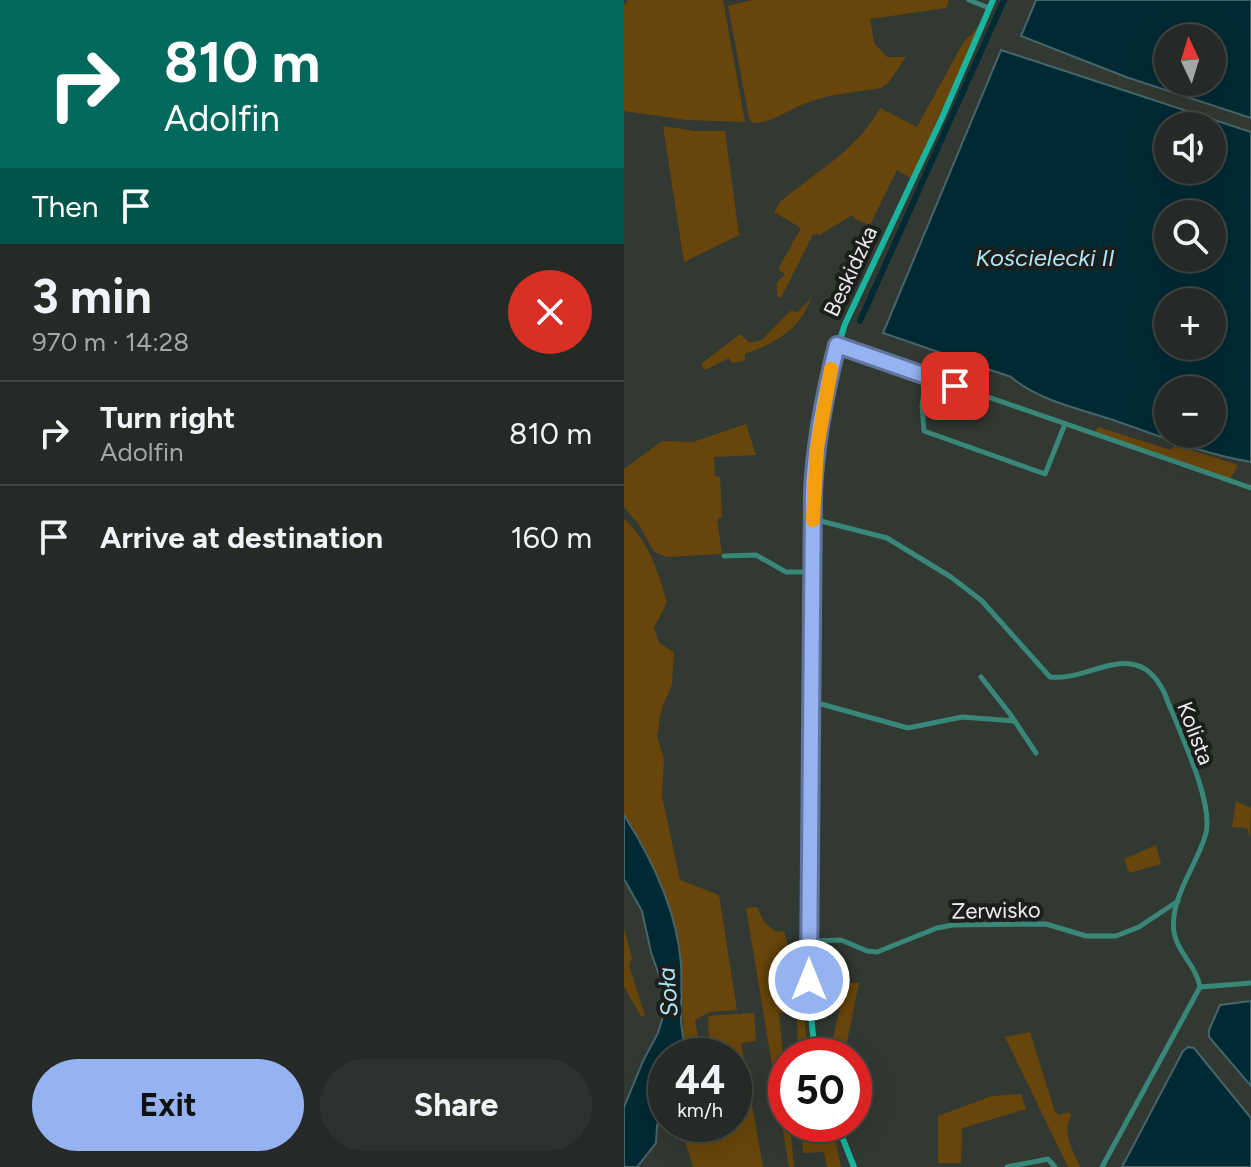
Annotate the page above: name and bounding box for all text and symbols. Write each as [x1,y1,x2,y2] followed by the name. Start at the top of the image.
[1154,24,1226,96] north arrow
[1154,24,1226,448] map controls
[164,29,320,96] text: 810 m
[32,32,136,136] icon: right
[164,97,280,140] text: Adolfin
[1154,112,1226,184] button: sound
[114,184,158,228] icon: arrive
[32,188,98,225] text: Then
[1154,200,1226,272] button: search
[818,222,883,321] street label: Beskidzka
[975,243,1115,272] water label: Kościelecki II
[32,267,152,325] text: 3 min
[508,270,592,354] button: close
[1154,288,1226,360] button: +
[32,326,189,358] text: 970 m · 14:28
[921,352,989,420] pin
[933,364,977,408] icon: arrive
[1154,376,1226,448] button: −
[100,399,235,436] text: Turn right
[32,411,76,455] icon: right
[509,415,592,452] text: 810 m
[100,436,184,468] text: Adolfin
[32,515,76,559] icon: arrive
[100,519,383,556] text: Arrive at destination
[510,519,592,556] text: 160 m
[1171,698,1220,769] street label: Kolista
[951,896,1041,925] street label: Zerwisko
[767,938,851,1022] position arrow
[651,966,684,1018] water label: Soła
[768,1038,872,1142] speed limit sign: 50
[675,1056,725,1104] text: 44
[32,1059,304,1151] button: Exit
[320,1059,592,1151] button: Share
[677,1098,723,1122] text: km/h

